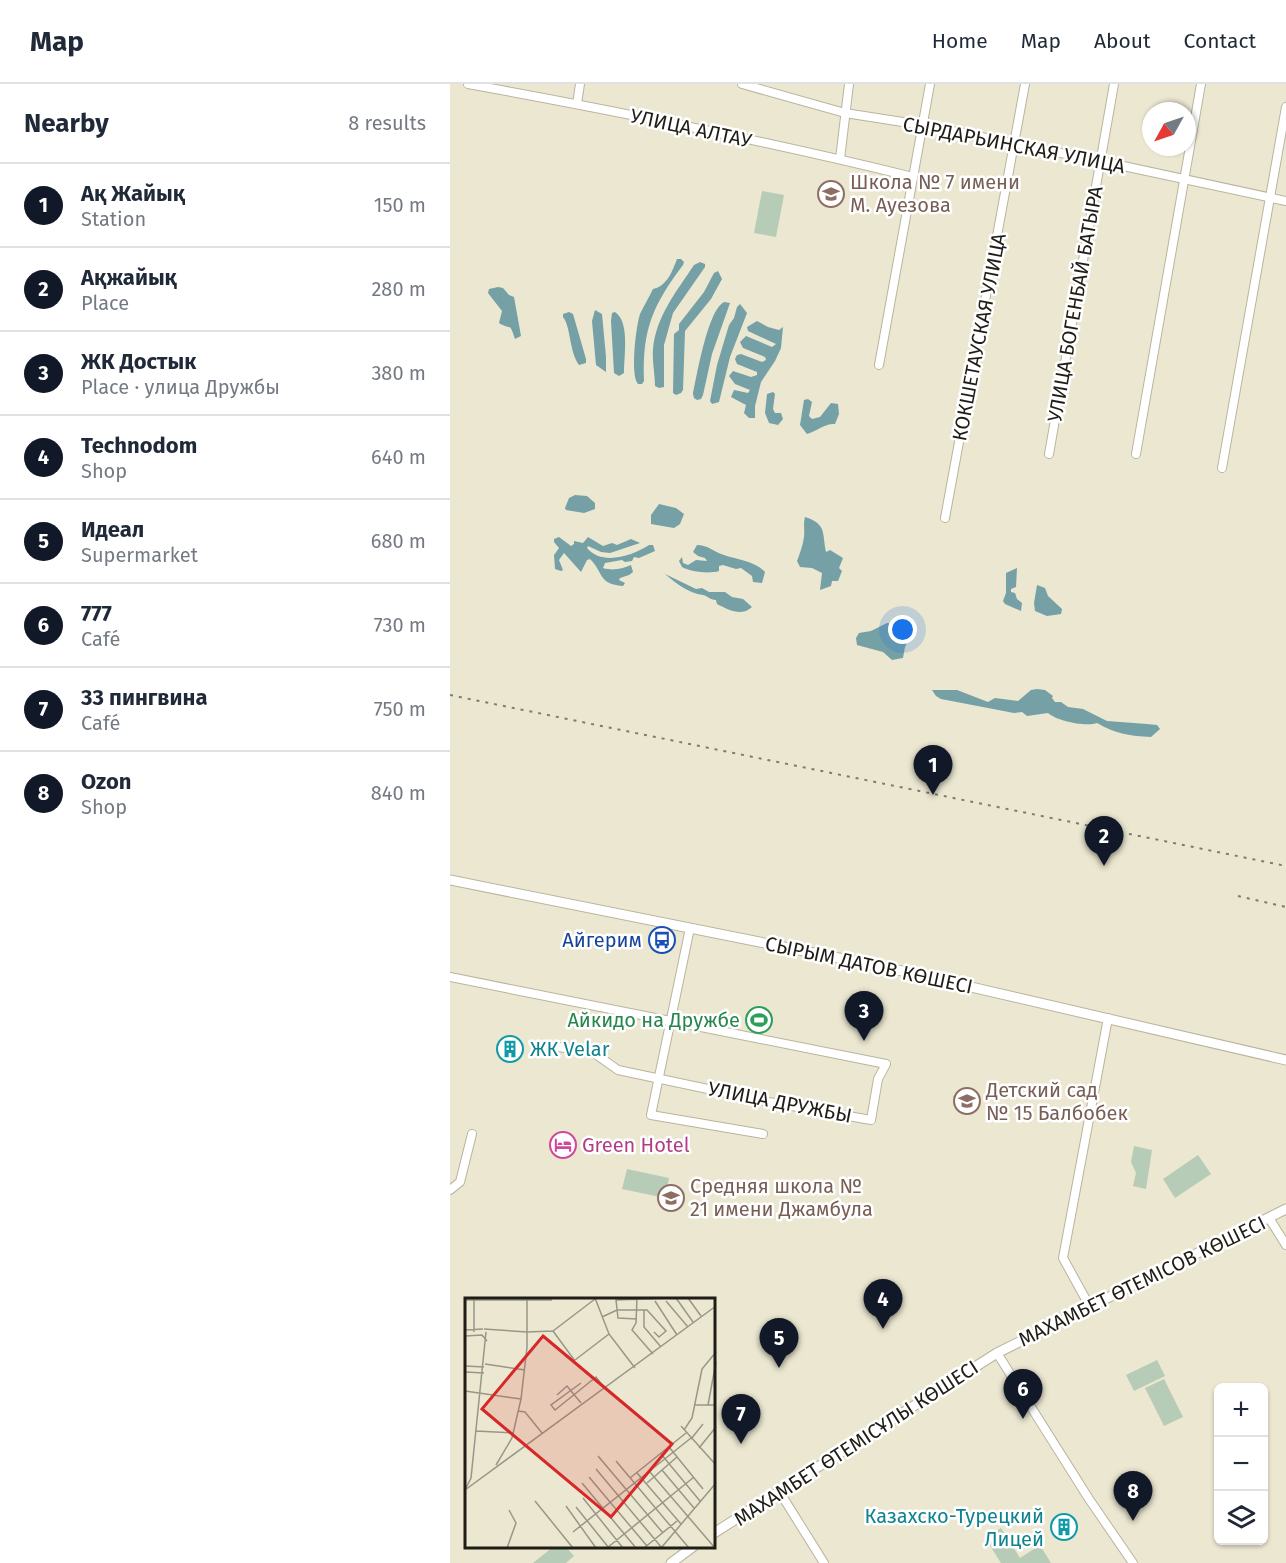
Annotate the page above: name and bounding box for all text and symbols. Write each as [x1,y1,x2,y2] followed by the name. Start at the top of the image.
[30,25,84,58] text: Map
[932,28,988,54] text: Home
[1021,28,1061,54] text: Map
[1094,28,1151,54] text: About
[1184,28,1256,54] text: Contact
[1142,102,1196,156] north arrow
[628,103,754,153] street label: УЛИЦА АЛТАУ
[24,108,109,139] text: Nearby
[348,111,426,135] text: 8 results
[901,112,1128,178] street label: СЫРДАРЬИНСКАЯ УЛИЦА
[850,170,1020,217] place label: Школа № 7 имени М. Ауезова
[816,179,846,209] school or university icon: Школа № 7 имени М. Ауезова
[81,180,185,207] text: Ақ Жайық
[1042,184,1108,424] street label: УЛИЦА БОГЕНБАЙ БАТЫРА
[39,193,48,217] text: 1
[374,193,426,217] text: 150 m
[81,207,146,231] text: Station
[947,231,1011,443] street label: КОКШЕТАУСКАЯ УЛИЦА
[81,264,177,291] text: Ақжайық
[38,277,49,301] text: 2
[371,277,426,301] text: 280 m
[81,291,129,315] text: Place
[81,348,196,375] text: ЖК Достык
[38,361,49,385] text: 3
[371,361,426,385] text: 380 m
[81,375,280,399] text: Place · улица Дружбы
[81,432,197,459] text: Technodom
[38,445,49,469] text: 4
[371,445,426,469] text: 640 m
[81,459,127,483] text: Shop
[81,516,144,543] text: Идеал
[38,529,49,553] text: 5
[371,529,426,553] text: 680 m
[81,543,198,567] text: Supermarket
[81,600,112,627] text: 777
[38,613,49,637] text: 6
[374,613,426,637] text: 730 m
[888,615,917,644] your location
[81,627,120,651] text: Café
[81,684,208,711] text: 33 пингвина
[39,697,48,721] text: 7
[374,697,426,721] text: 750 m
[81,711,120,735] text: Café
[914,746,952,795] pin: 1
[81,768,131,795] text: Ozon
[38,781,49,805] text: 8
[371,781,426,805] text: 840 m
[81,795,127,819] text: Shop
[1084,816,1124,866] pin: 2
[647,925,677,955] bus stop icon: Айгерим
[562,928,642,952] place label: Айгерим
[763,931,975,999] street label: СЫРЫМ ДАТОВ КӨШЕСІ
[844,992,884,1041] pin: 3
[744,1005,774,1035] sports icon: Айкидо на Дружбе
[567,1008,740,1032] place label: Айкидо на Дружбе
[495,1034,525,1064] building icon: ЖК Velar
[530,1037,610,1061] place label: ЖК Velar
[706,1076,854,1128] street label: УЛИЦА ДРУЖБЫ
[985,1078,1128,1125] place label: Детский сад № 15 Балбобек
[952,1086,982,1116] school or university icon: Детский сад № 15 Балбобек
[548,1130,578,1160] hotel icon: Green Hotel
[582,1133,690,1157] place label: Green Hotel
[690,1174,873,1221] place label: Средняя школа № 21 имени Джамбула
[656,1183,686,1213] school or university icon: Средняя школа № 21 имени Джамбула
[1015,1211,1269,1351] street label: МАХАМБЕТ ӨТЕМІСОВ КӨШЕСІ
[864,1280,902,1329] pin: 4
[465,1298,716,1548] inset map
[760,1318,798,1368] pin: 5
[729,1355,983,1531] street label: МАХАМБЕТ ӨТЕМІСҰЛЫ КӨШЕСІ
[1004,1370,1042,1419] pin: 6
[1214,1383,1268,1545] map controls
[1214,1383,1268,1437] button: +
[722,1394,760,1444] pin: 7
[1214,1437,1268,1491] button: −
[1114,1472,1152,1521] pin: 8
[1214,1491,1268,1545] button: layers
[865,1504,1044,1551] place label: Казахско-Турецкий Лицей
[1049,1512,1079,1542] building icon: Казахско-Турецкий Лицей

